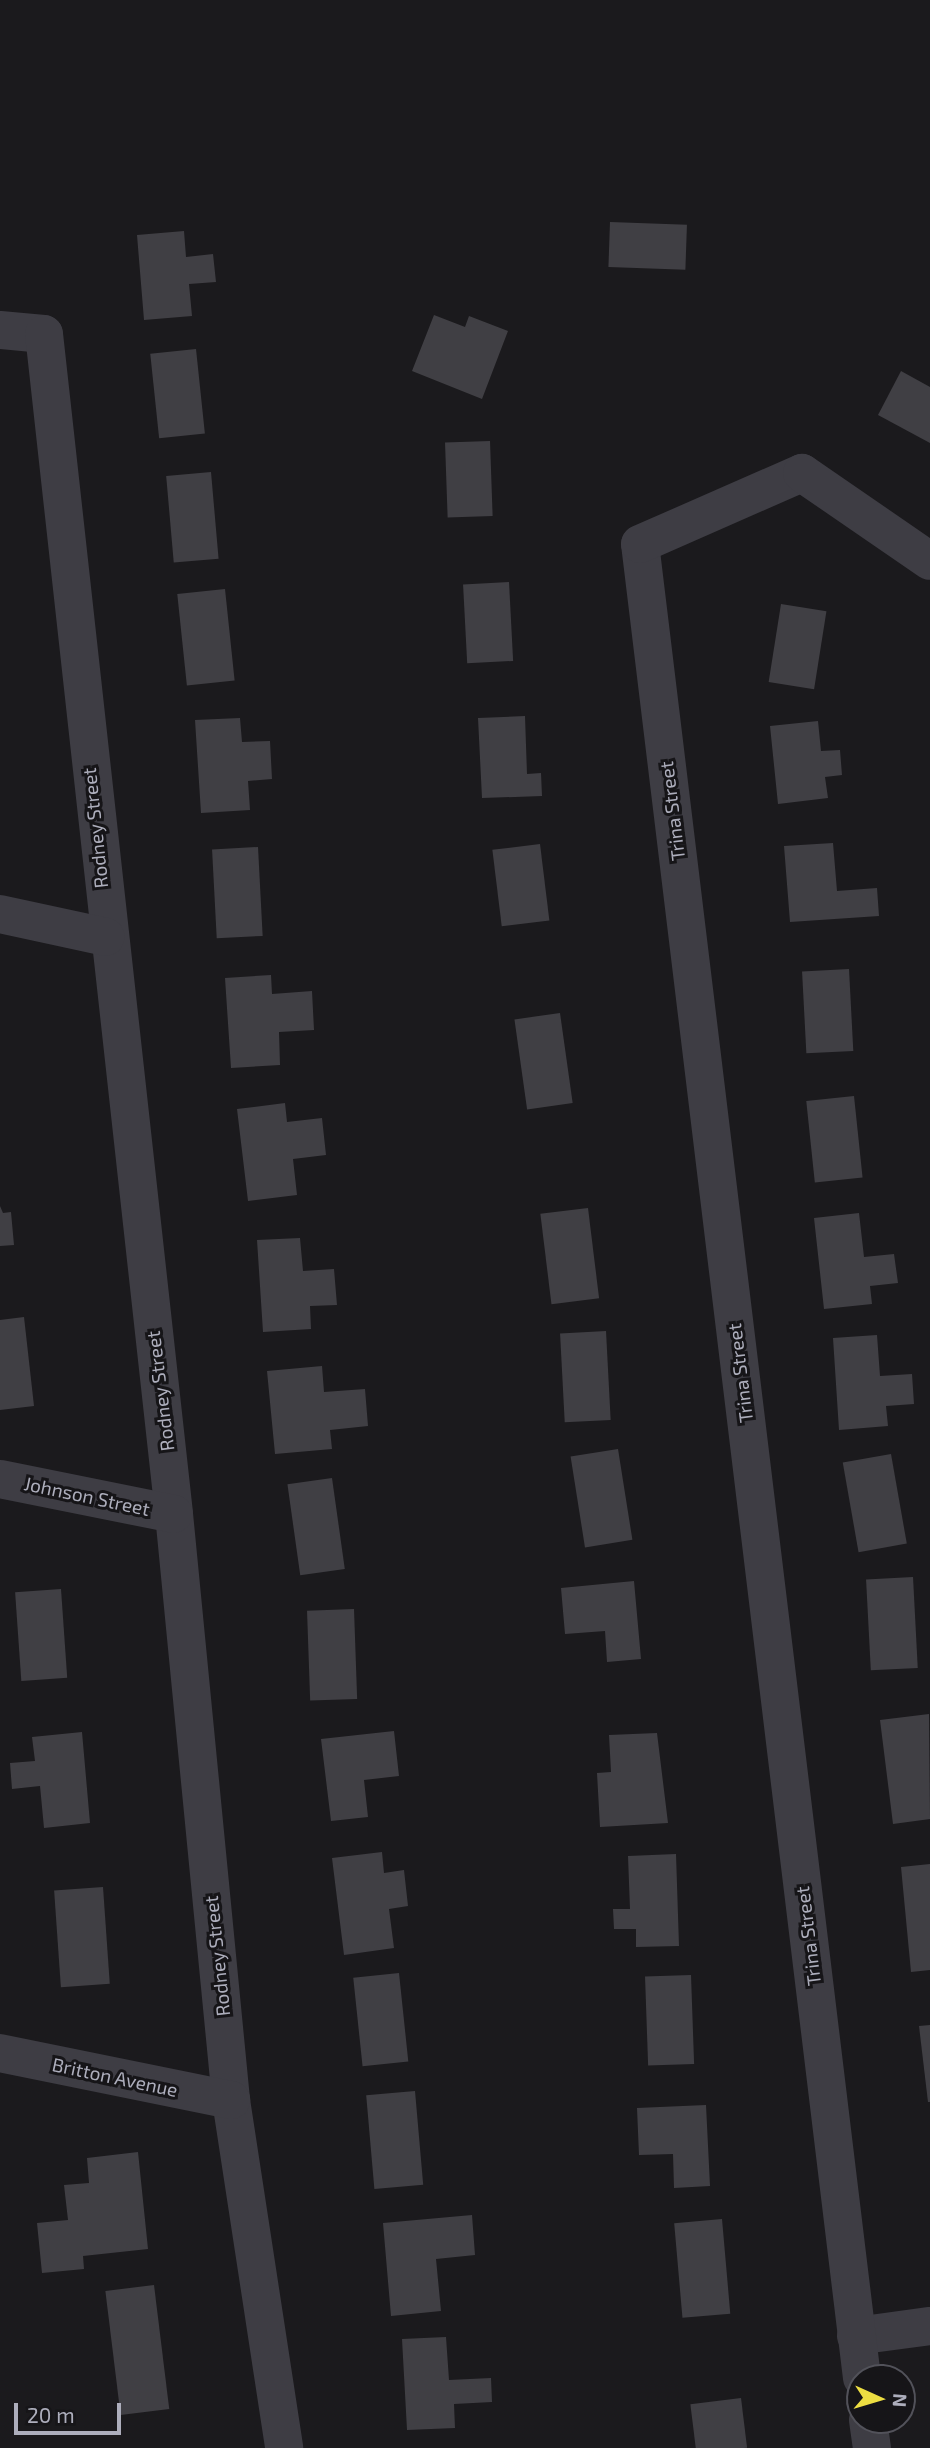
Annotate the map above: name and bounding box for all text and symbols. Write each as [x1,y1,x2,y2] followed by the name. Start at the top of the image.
[655,760,689,862] street label: Trina Street
[77,766,113,890] street label: Rodney Street
[723,1322,757,1424] street label: Trina Street
[141,1329,179,1453] street label: Rodney Street
[22,1472,152,1520] street label: Johnson Street
[791,1885,825,1987] street label: Trina Street
[199,1894,235,2018] street label: Rodney Street
[50,2053,180,2101] street label: Britton Avenue
[846,2364,916,2434] north arrow
[18,2388,124,2432] scale bar
[889,2393,912,2408] text: N
[27,2402,75,2427] text: 20 m

